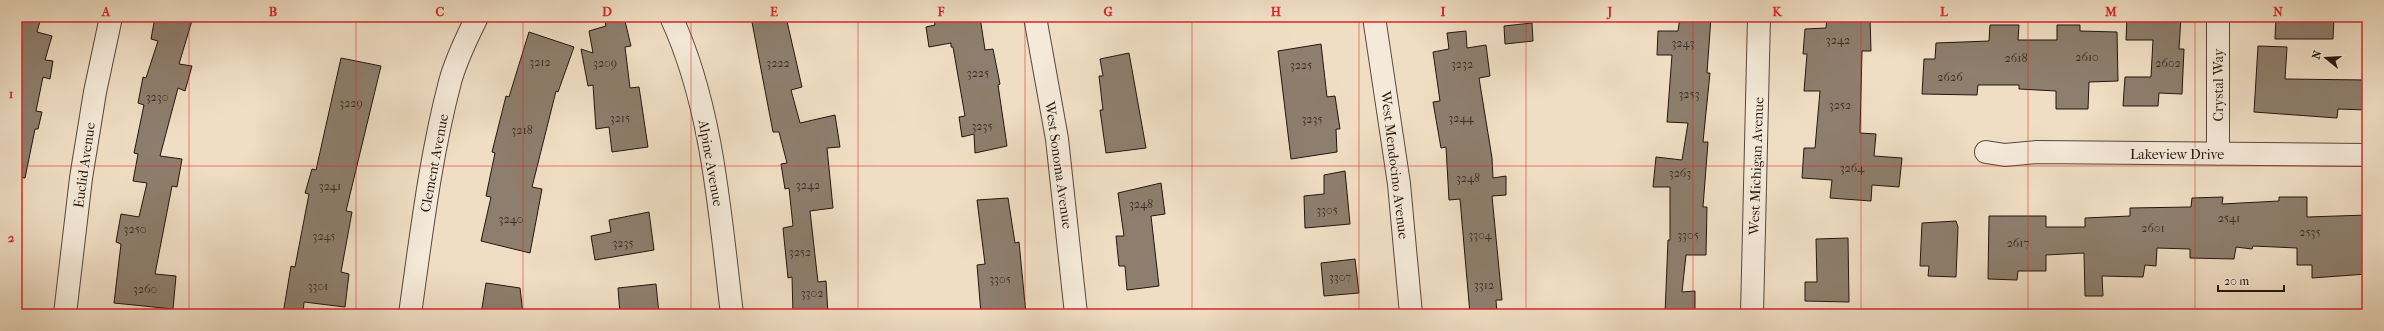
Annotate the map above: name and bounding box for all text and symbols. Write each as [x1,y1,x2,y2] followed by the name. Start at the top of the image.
[101,4,111,19] text: A
[269,4,278,19] text: B
[436,4,445,19] text: C
[602,4,612,19] text: D
[770,4,778,19] text: E
[937,4,945,19] text: F
[1103,4,1113,19] text: G
[1271,4,1282,19] text: H
[1440,4,1446,19] text: I
[1606,4,1613,20] text: J
[1772,4,1783,19] text: K
[1940,4,1949,19] text: L
[2104,4,2117,19] text: M
[2273,4,2283,19] text: N
[1826,33,1850,47] house number: 3242
[1671,36,1695,50] house number: 3243
[2306,38,2346,78] north arrow
[2210,48,2227,121] street label: Crystal Way
[2309,48,2325,61] text: N
[2075,50,2099,64] house number: 2610
[2005,51,2027,65] house number: 2618
[529,55,551,69] house number: 3212
[593,56,617,70] house number: 3209
[766,56,790,70] house number: 3222
[2155,56,2181,70] house number: 2602
[1451,57,1473,71] house number: 3232
[1290,58,1312,72] house number: 3225
[967,66,989,80] house number: 3225
[1937,70,1963,84] house number: 2626
[9,86,14,101] text: 1
[1678,87,1700,101] house number: 3253
[1377,89,1412,240] street label: West Mendocino Avenue
[146,90,168,104] house number: 3230
[339,96,363,110] house number: 3229
[1746,97,1767,236] street label: West Michigan Avenue
[1829,98,1851,112] house number: 3252
[1041,99,1076,230] street label: West Sonoma Avenue
[610,111,630,125] house number: 3215
[1448,111,1475,125] house number: 3244
[417,112,452,214] street label: Clement Avenue
[1301,112,1323,126] house number: 3235
[694,117,727,208] street label: Alpine Avenue
[971,119,993,133] house number: 3235
[70,121,99,209] street label: Euclid Avenue
[511,123,533,137] house number: 3218
[2130,146,2224,163] street label: Lakeview Drive
[1840,161,1865,175] house number: 3264
[1669,166,1691,180] house number: 3263
[1456,171,1480,185] house number: 3248
[796,178,820,192] house number: 3242
[319,179,341,193] house number: 3241
[1129,197,1153,211] house number: 3248
[1316,203,1338,217] house number: 3305
[2218,211,2240,225] house number: 2541
[499,212,523,226] house number: 3240
[2141,221,2165,235] house number: 2601
[124,222,146,236] house number: 3250
[2299,225,2321,239] house number: 2535
[1468,228,1493,242] house number: 3304
[1677,228,1699,242] house number: 3305
[312,229,336,243] house number: 3245
[8,230,15,245] text: 2
[612,236,634,250] house number: 3235
[2007,236,2030,250] house number: 2617
[789,245,811,259] house number: 3252
[2218,267,2284,293] scale bar
[1329,270,1351,284] house number: 3307
[989,272,1011,286] house number: 3305
[2224,274,2249,288] text: 20 m
[1474,278,1494,292] house number: 3312
[308,279,328,293] house number: 3301
[133,282,157,296] house number: 3260
[801,286,823,300] house number: 3302

